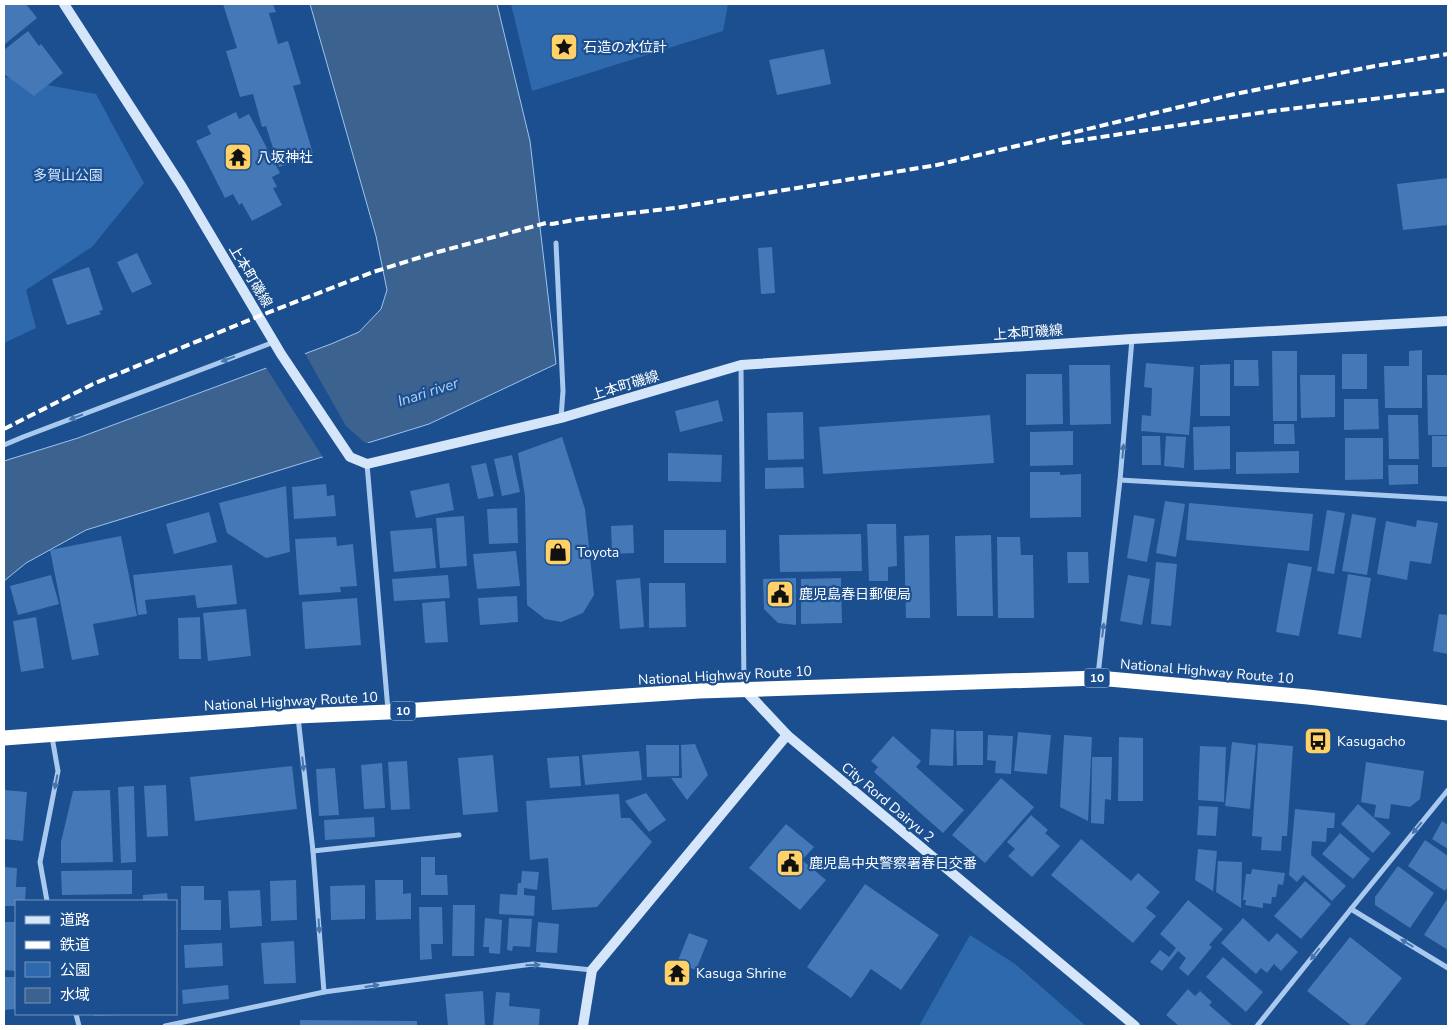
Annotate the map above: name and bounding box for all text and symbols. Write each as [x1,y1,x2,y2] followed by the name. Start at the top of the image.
[549,32,579,62] place icon: 石造の水位計
[583,38,667,57] place label: 石造の水位計
[223,142,253,172] temple icon: 八坂神社
[257,148,313,167] place label: 八坂神社
[33,166,103,185] park label: 多賀山公園
[224,241,277,311] street label: 上本町磯線
[992,321,1064,344] street label: 上本町磯線
[221,356,236,363] one-way arrow
[589,366,661,405] street label: 上本町磯線
[395,373,462,411] water label: Inari river
[68,413,83,421] one-way arrow
[1119,443,1127,459] one-way arrow
[543,537,573,567] shop icon: Toyota
[577,543,619,562] place label: Toyota
[765,579,795,609] public building icon: 鹿児島春日郵便局
[799,585,911,604] place label: 鹿児島春日郵便局
[1099,621,1107,637] one-way arrow
[1119,654,1295,689] street label: National Highway Route 10
[638,661,812,690] street label: National Highway Route 10
[1084,668,1110,688] road number: 10
[204,687,378,716] street label: National Highway Route 10
[390,701,416,720] road number: 10
[1303,726,1333,756] bus stop icon: Kasugacho
[1337,732,1406,751] place label: Kasugacho
[299,757,307,773] one-way arrow
[837,758,938,847] street label: City Rord Dairyu 2
[51,774,59,790] one-way arrow
[1412,821,1423,834] one-way arrow
[775,848,805,878] public building icon: 鹿児島中央警察署春日交番
[809,854,977,873] place label: 鹿児島中央警察署春日交番
[15,900,178,1015] legend
[60,910,90,930] text: 道路
[315,918,323,934] one-way arrow
[60,935,90,955] text: 鉄道
[1400,938,1413,947] one-way arrow
[1309,947,1320,960] one-way arrow
[662,958,692,988] temple icon: Kasuga Shrine
[60,960,90,980] text: 公園
[525,961,541,969] one-way arrow
[696,964,786,983] place label: Kasuga Shrine
[364,982,380,990] one-way arrow
[60,985,90,1005] text: 水域

